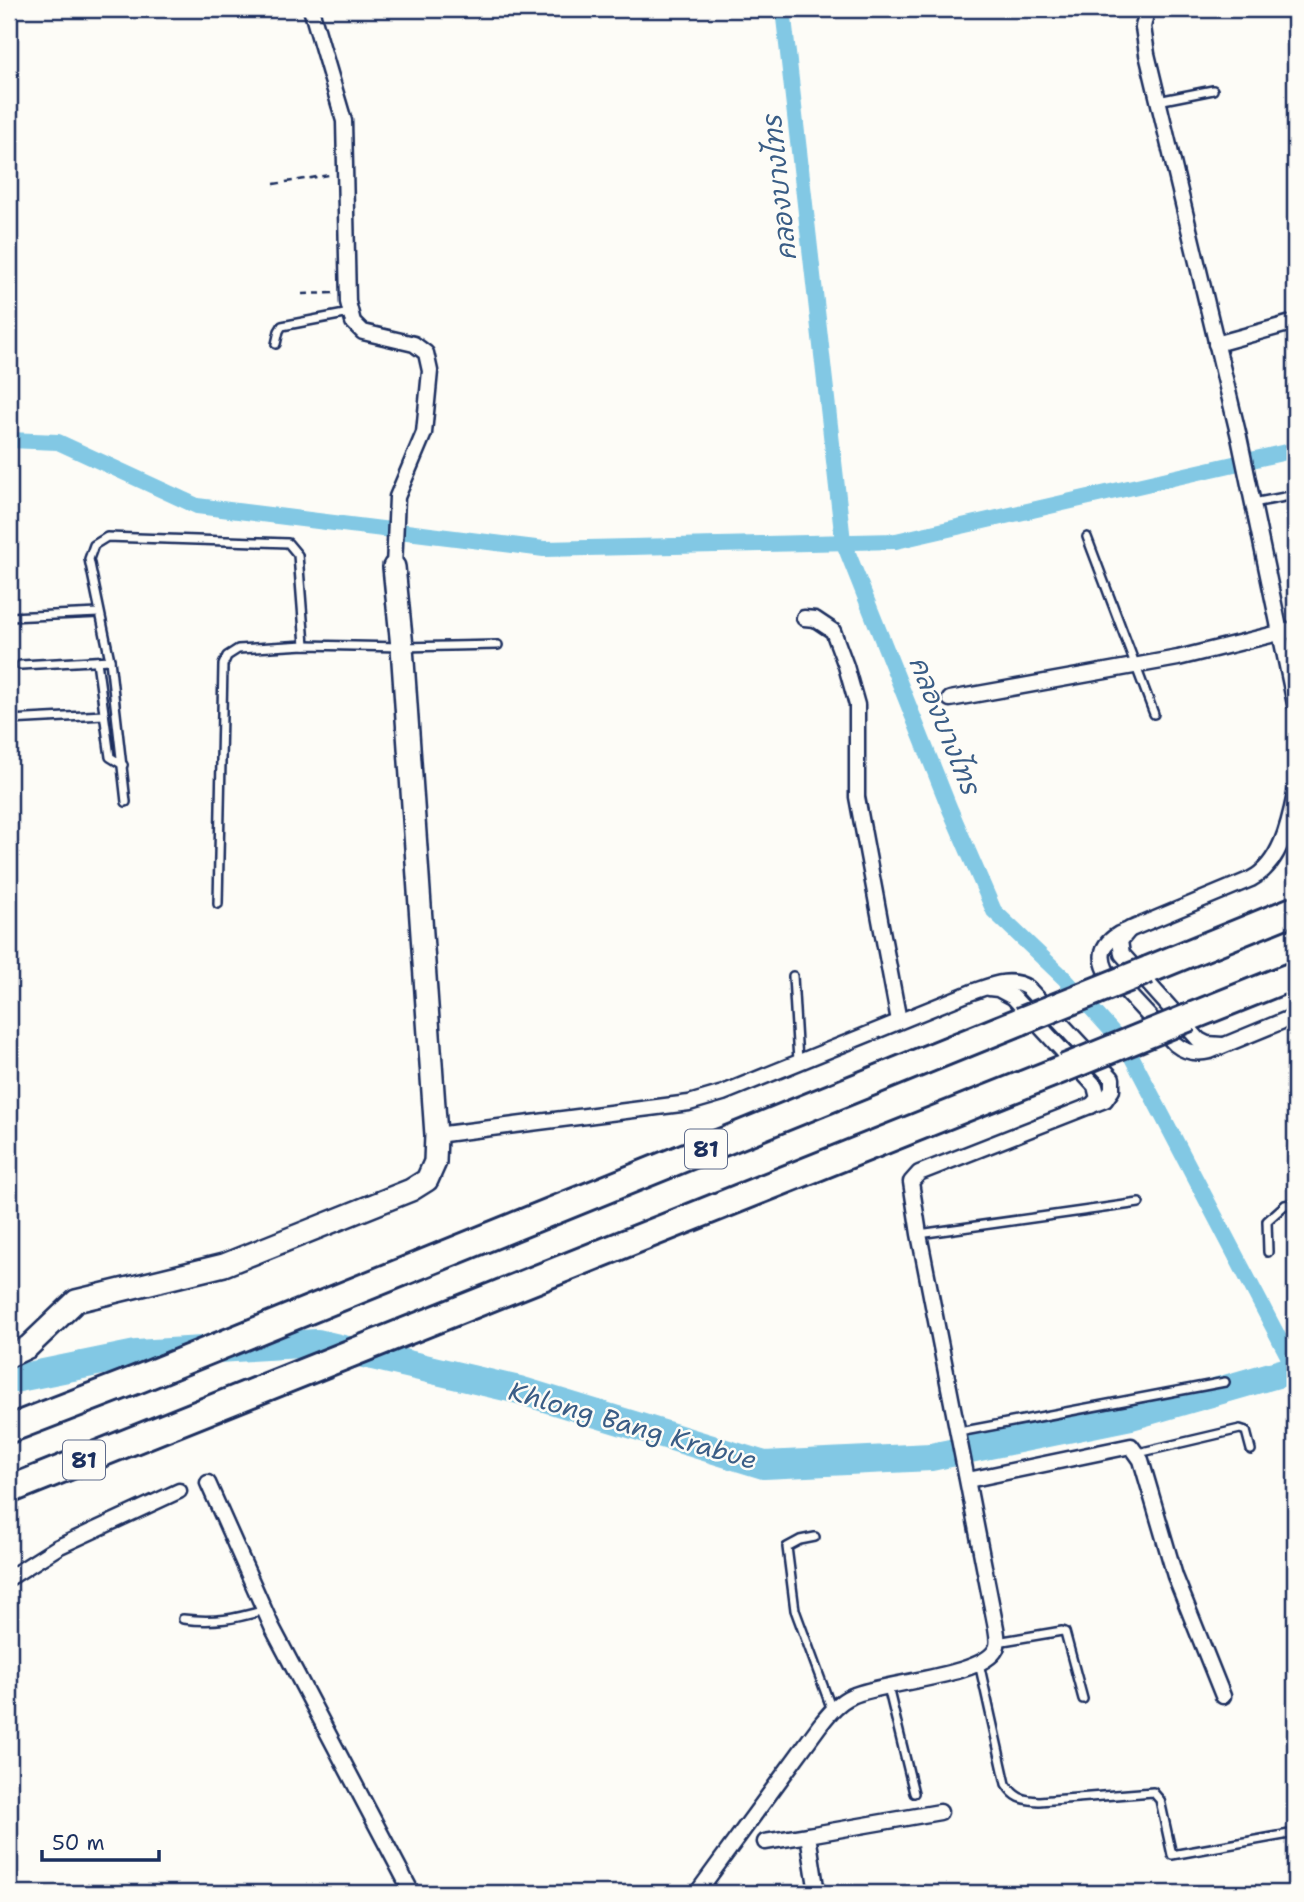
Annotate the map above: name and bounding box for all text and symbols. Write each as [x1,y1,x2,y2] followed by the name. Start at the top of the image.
[754,112,804,262] water label: คลองบางไทร
[902,651,989,801] water label: คลองบางไทร
[685,1130,727,1168] road number: 81
[505,1373,761,1477] water label: Khlong Bang Krabue
[63,1441,105,1480] road number: 81
[42,1818,159,1862] scale bar
[52,1829,105,1857] text: 50 m

